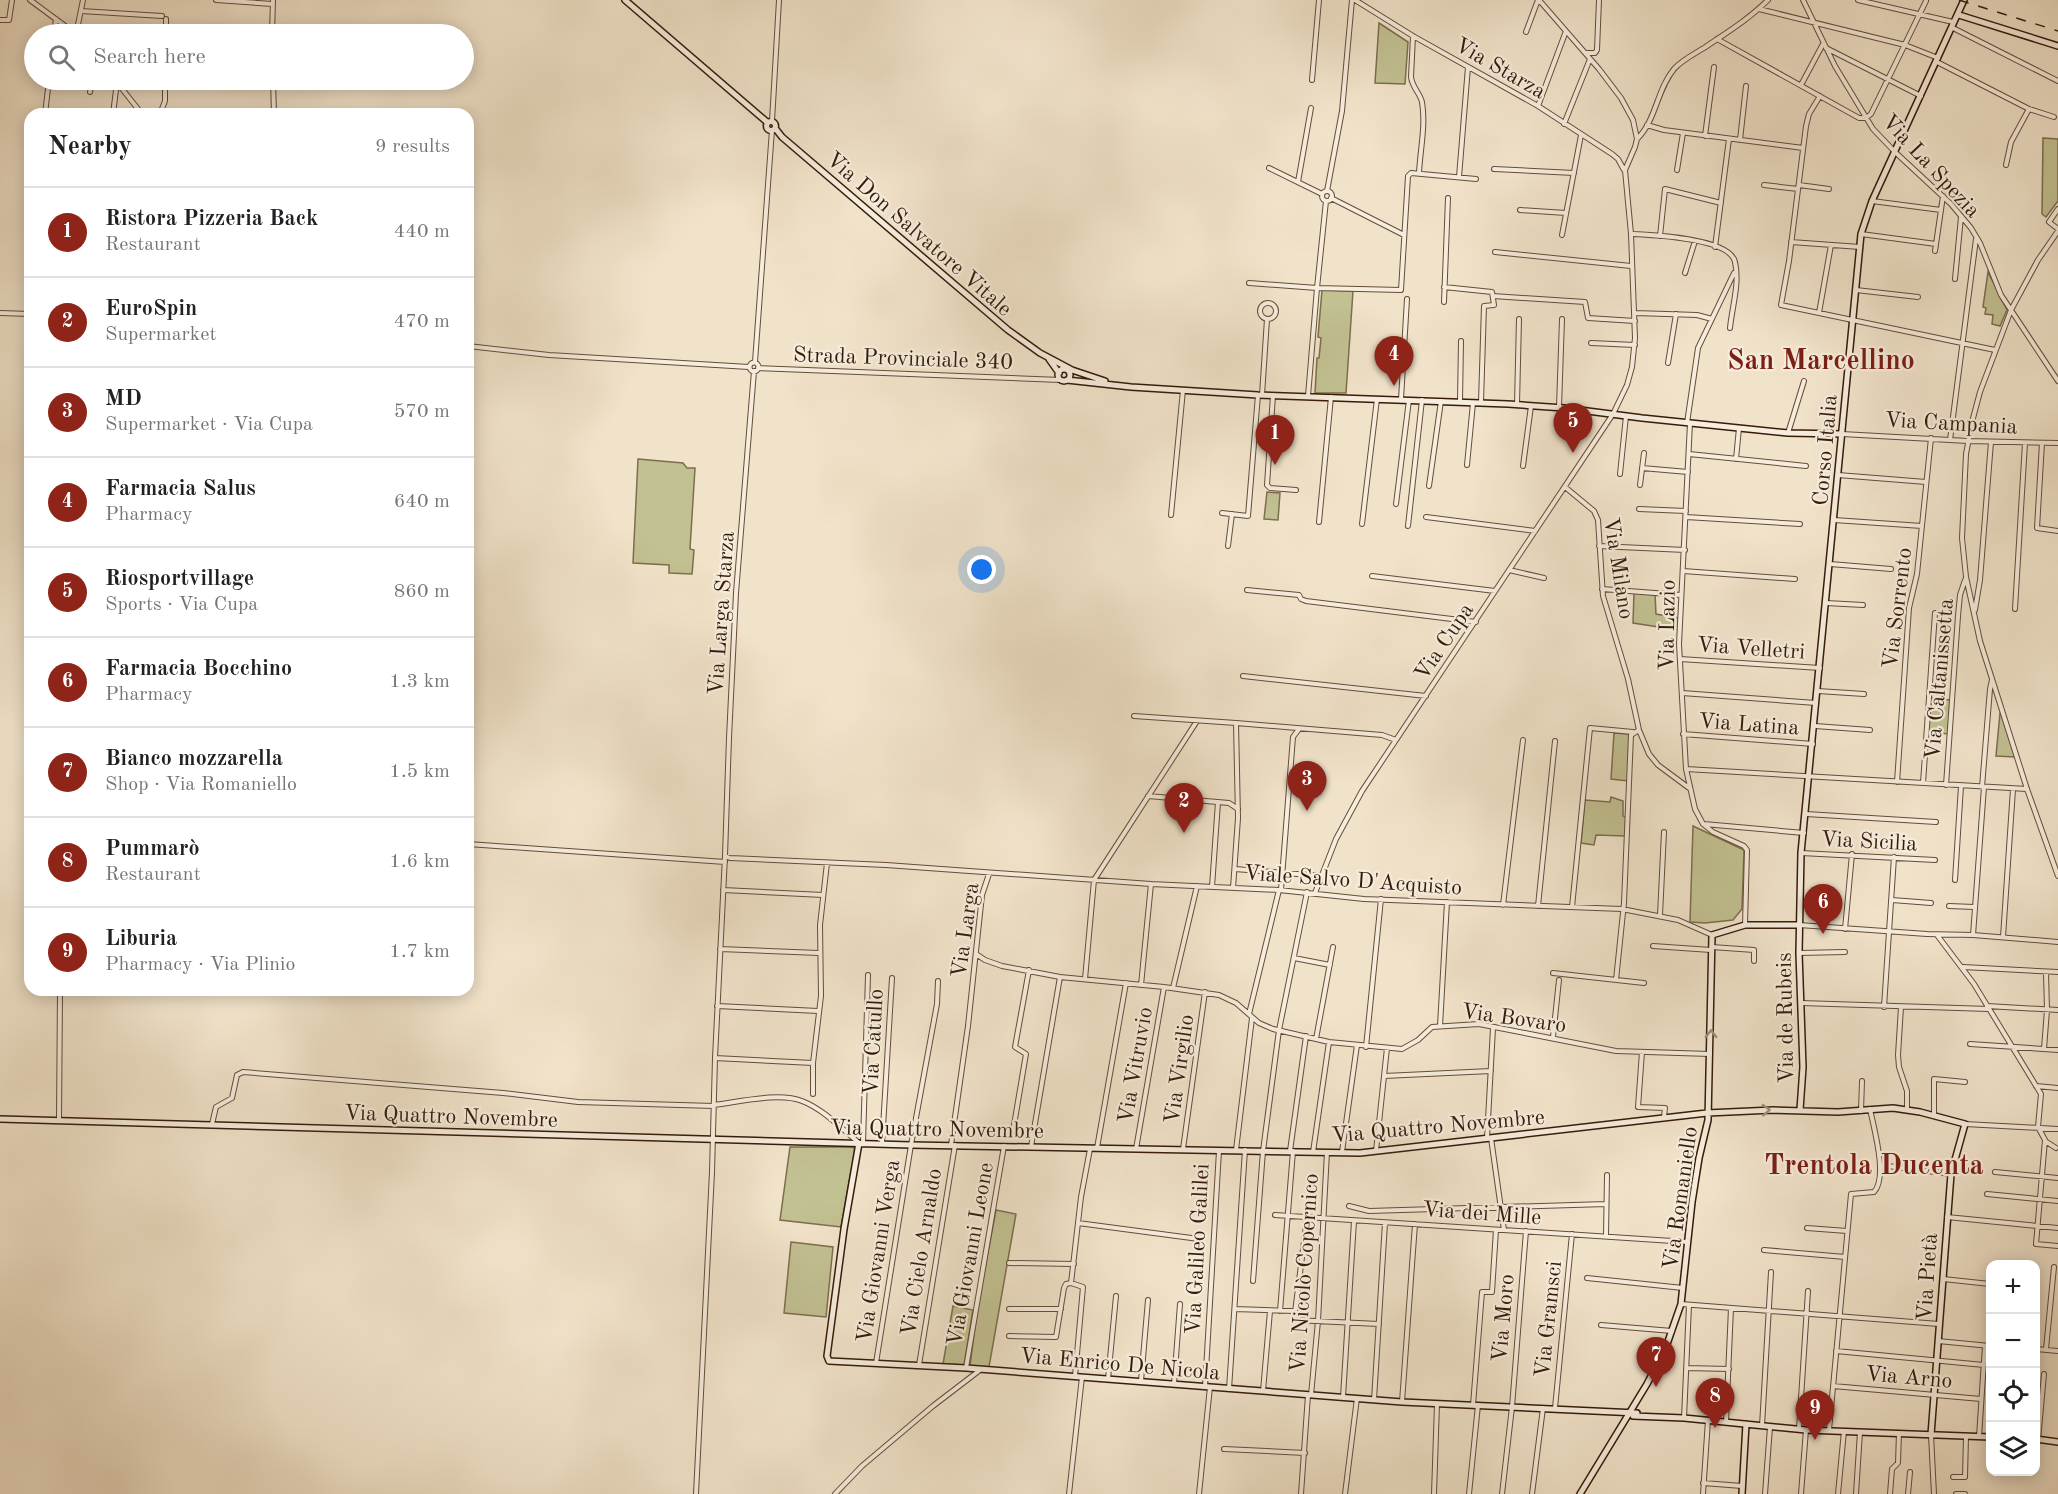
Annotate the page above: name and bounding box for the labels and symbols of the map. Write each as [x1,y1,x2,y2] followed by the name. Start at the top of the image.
[1451,34,1549,104] street label: Via Starza
[1877,110,1984,222] street label: Via La Spezia
[822,148,1016,321] street label: Via Don Salvatore Vitale
[1374,336,1414,386] pin: 4
[793,344,1013,374] street label: Strada Provinciale 340
[1727,348,1915,376] district label: San Marcellino
[1810,394,1842,507] street label: Corso Italia
[1554,404,1592,453] pin: 5
[1884,410,2018,438] street label: Via Campania
[1256,416,1294,465] pin: 1
[1599,516,1637,621] street label: Via Milano
[705,530,739,696] street label: Via Larga Starza
[1880,546,1916,670] street label: Via Sorrento
[967,555,996,584] your location
[1656,579,1680,671] street label: Via Lazio
[1922,597,1958,761] street label: Via Caltanissetta
[1411,599,1478,685] street label: Via Cupa
[1696,634,1806,664] street label: Via Velletri
[1698,710,1800,739] street label: Via Latina
[1288,762,1326,811] pin: 3
[1164,784,1204,833] pin: 2
[1820,828,1918,856] street label: Via Sicilia
[1243,862,1463,900] street label: Viale Salvo D'Acquisto
[948,881,984,980] street label: Via Larga
[1804,884,1842,934] pin: 6
[1774,952,1798,1084] street label: Via de Rubeis
[860,988,888,1096] street label: Via Catullo
[1460,1001,1568,1037] street label: Via Bovaro
[1115,1005,1157,1125] street label: Via Vitruvio
[1161,1013,1199,1126] street label: Via Virgilio
[1705,1029,1717,1038] one-way arrow
[344,1102,558,1132] street label: Via Quattro Novembre
[1761,1104,1770,1117] one-way arrow
[1331,1107,1546,1147] street label: Via Quattro Novembre
[830,1117,1044,1143] street label: Via Quattro Novembre
[1660,1125,1702,1271] street label: Via Romaniello
[1764,1153,1984,1181] district label: Trentola Ducenta
[854,1158,904,1344] street label: Via Giovanni Verga
[944,1161,998,1348] street label: Via Giovanni Leone
[1183,1163,1213,1335] street label: Via Galileo Galilei
[898,1167,946,1338] street label: Via Cielo Arnaldo
[1287,1173,1323,1374] street label: Via Nicolò Copernico
[1422,1199,1542,1229] street label: Via dei Mille
[1914,1232,1942,1322] street label: Via Pietà
[1532,1260,1566,1379] street label: Via Gramsci
[1489,1273,1519,1363] street label: Via Moro
[1636,1338,1676,1387] pin: 7
[1019,1345,1221,1385] street label: Via Enrico De Nicola
[1864,1363,1953,1393] street label: Via Arno
[1696,1378,1734,1428] pin: 8
[1796,1390,1834,1440] pin: 9

